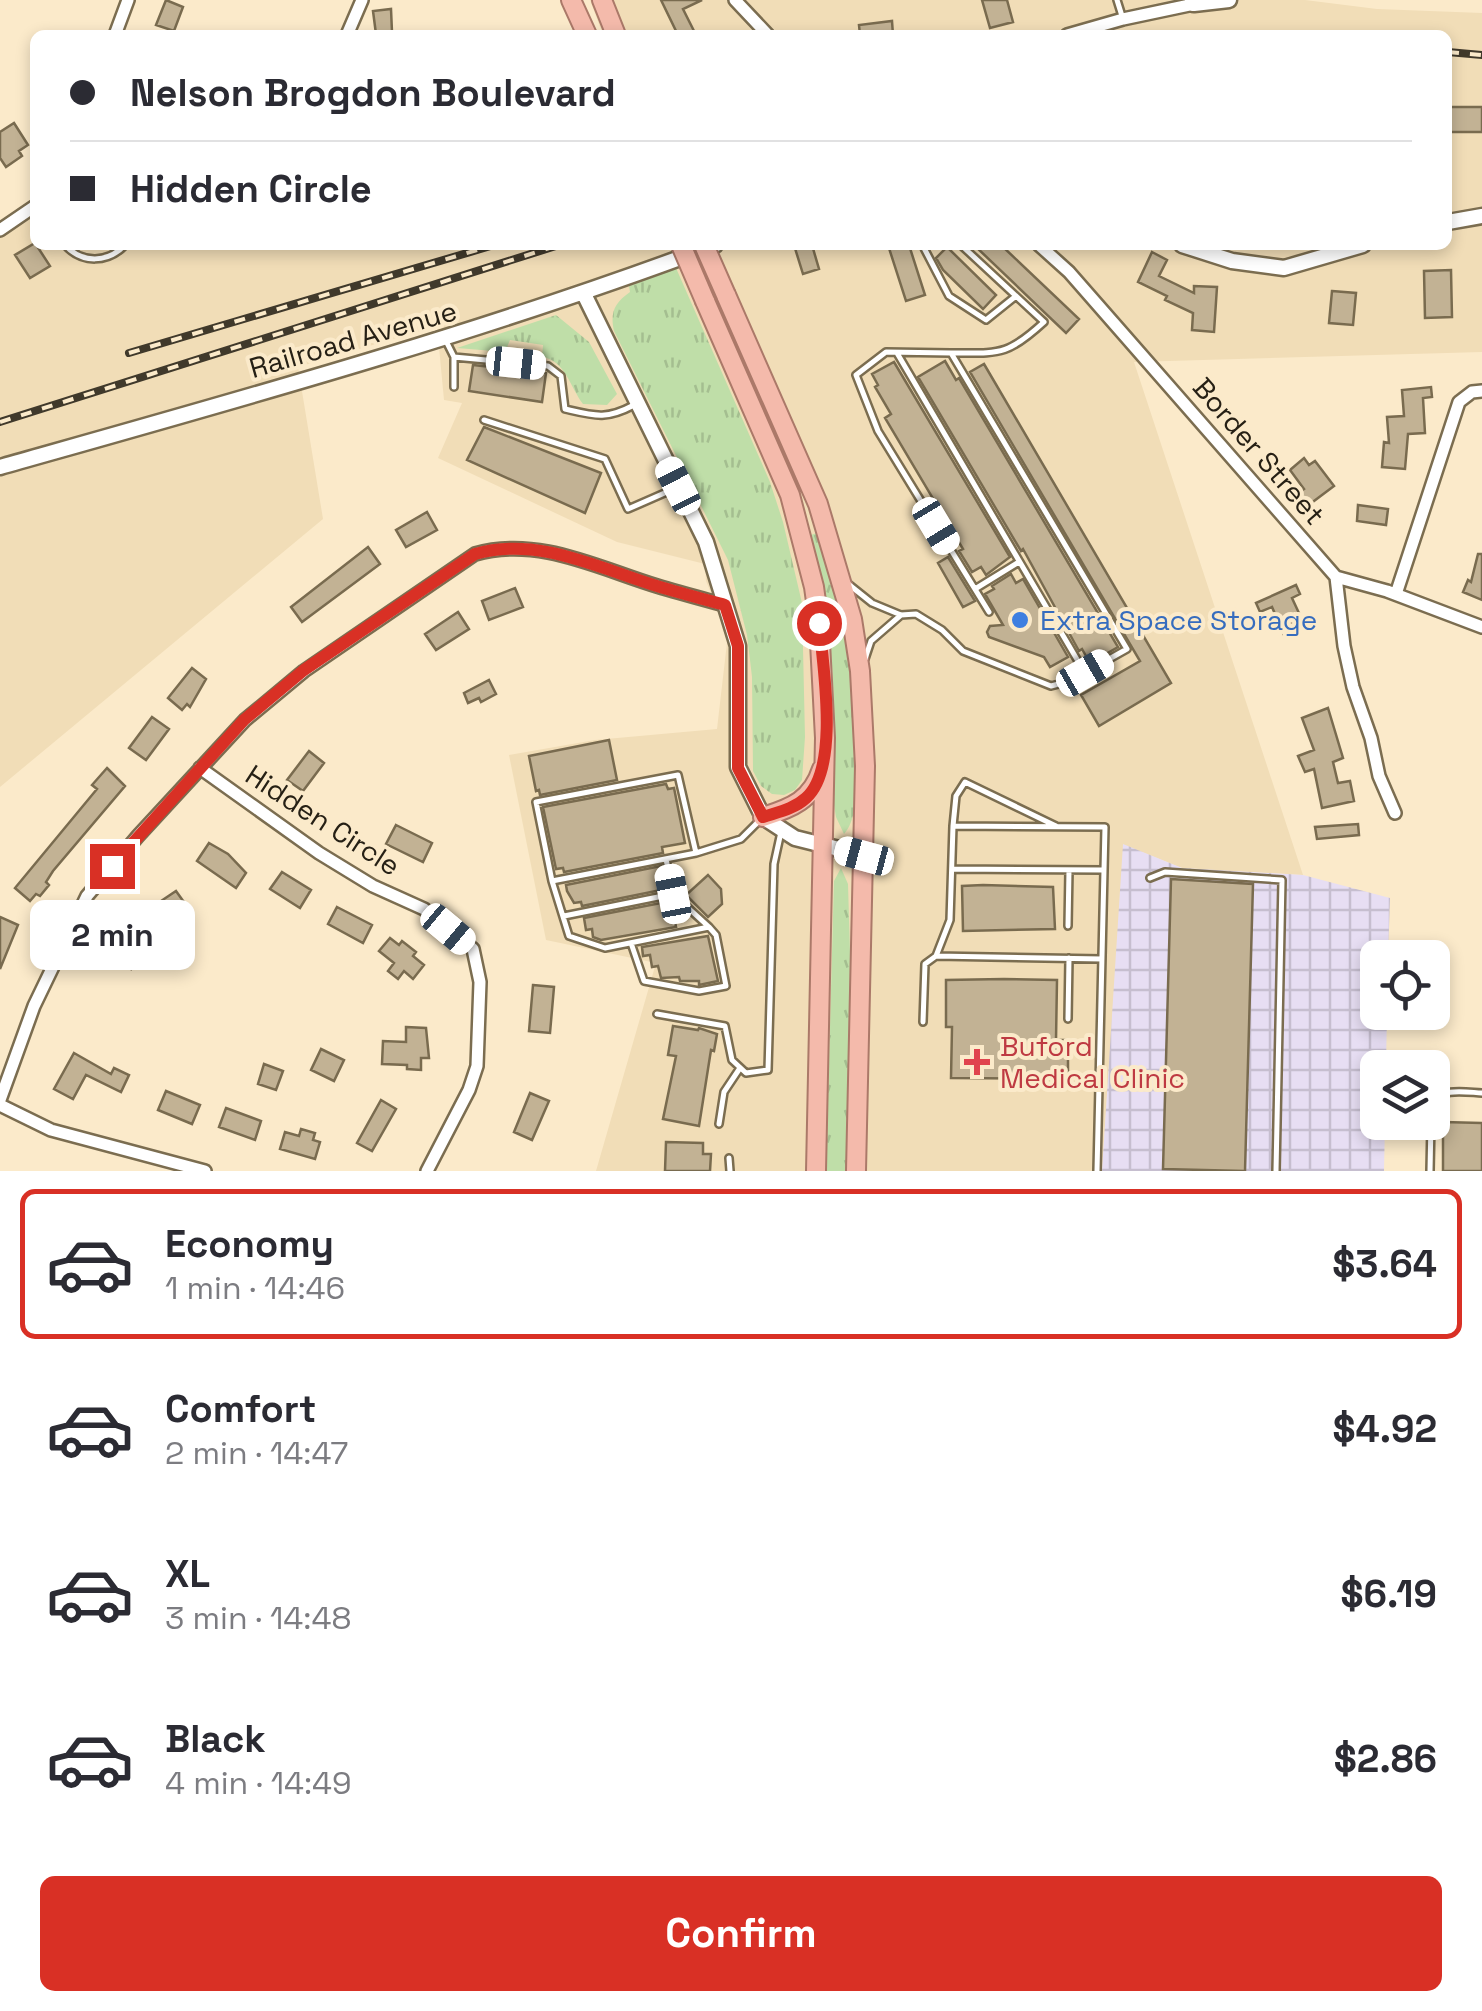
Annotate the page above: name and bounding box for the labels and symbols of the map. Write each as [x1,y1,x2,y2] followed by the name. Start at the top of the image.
[245,292,461,386] street label: Railroad Avenue
[485,345,547,381] car
[1185,370,1333,532] street label: Border Street
[651,452,705,520] car
[908,493,964,559] car
[797,601,842,646] route start
[1040,602,1317,638] place label: Extra Space Storage
[1009,609,1031,631] marker: Extra Space Storage
[1052,645,1118,701] car
[239,757,407,883] street label: Hidden Circle
[831,834,897,878] car
[90,844,135,889] route end
[653,862,693,926] car
[415,898,481,960] car
[29,901,194,971] callout: 2 min
[1000,1028,1185,1096] place label: Buford Medical Clinic
[964,1049,990,1075] marker: Buford Medical Clinic

